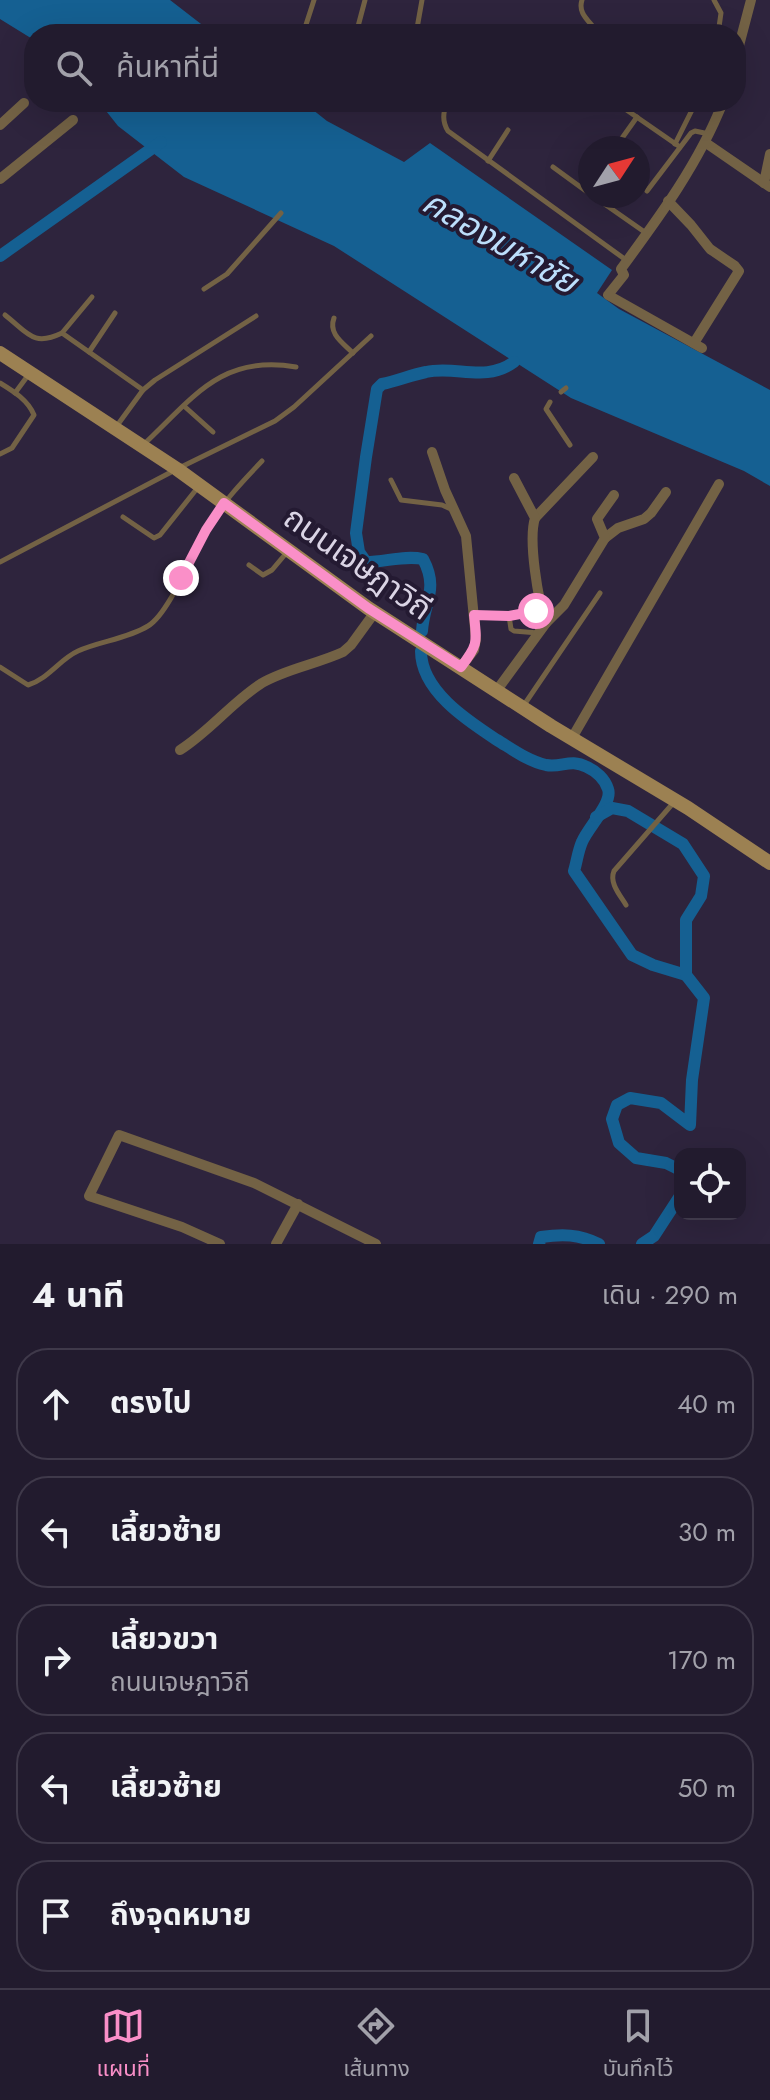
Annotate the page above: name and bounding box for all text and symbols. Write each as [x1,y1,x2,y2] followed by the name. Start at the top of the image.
[24,24,746,112] search box
[116,45,219,88] text: ค้นหาที่นี่
[52,46,96,90] icon: search
[578,136,650,208] north arrow
[413,178,589,308] water label: คลองมหาชัย
[274,495,442,631] street label: ถนนเจษฎาวิถี
[163,560,199,596] route end
[518,593,554,629] route start
[674,1148,746,1220] map controls
[674,1148,746,1220] button: locate
[32,1271,125,1320] text: 4 นาที
[602,1276,738,1314] text: เดิน · 290 m
[110,1381,192,1424] text: ตรงไป
[34,1382,78,1426] icon: ahead
[677,1385,736,1423] text: 40 m
[110,1509,222,1552] text: เลี้ยวซ้าย
[34,1510,78,1554] icon: left
[678,1513,736,1551] text: 30 m
[110,1617,218,1660] text: เลี้ยวขวา
[34,1638,78,1682] icon: right
[667,1641,736,1679] text: 170 m
[110,1663,250,1701] text: ถนนเจษฎาวิถี
[110,1765,222,1808] text: เลี้ยวซ้าย
[34,1766,78,1810] icon: left
[678,1769,736,1807] text: 50 m
[110,1893,251,1936] text: ถึงจุดหมาย
[34,1894,78,1938] icon: arrive
[97,2004,150,2086] tab: แผนที่
[343,2004,410,2086] tab: เส้นทาง
[603,2004,673,2086] tab: บันทึกไว้

